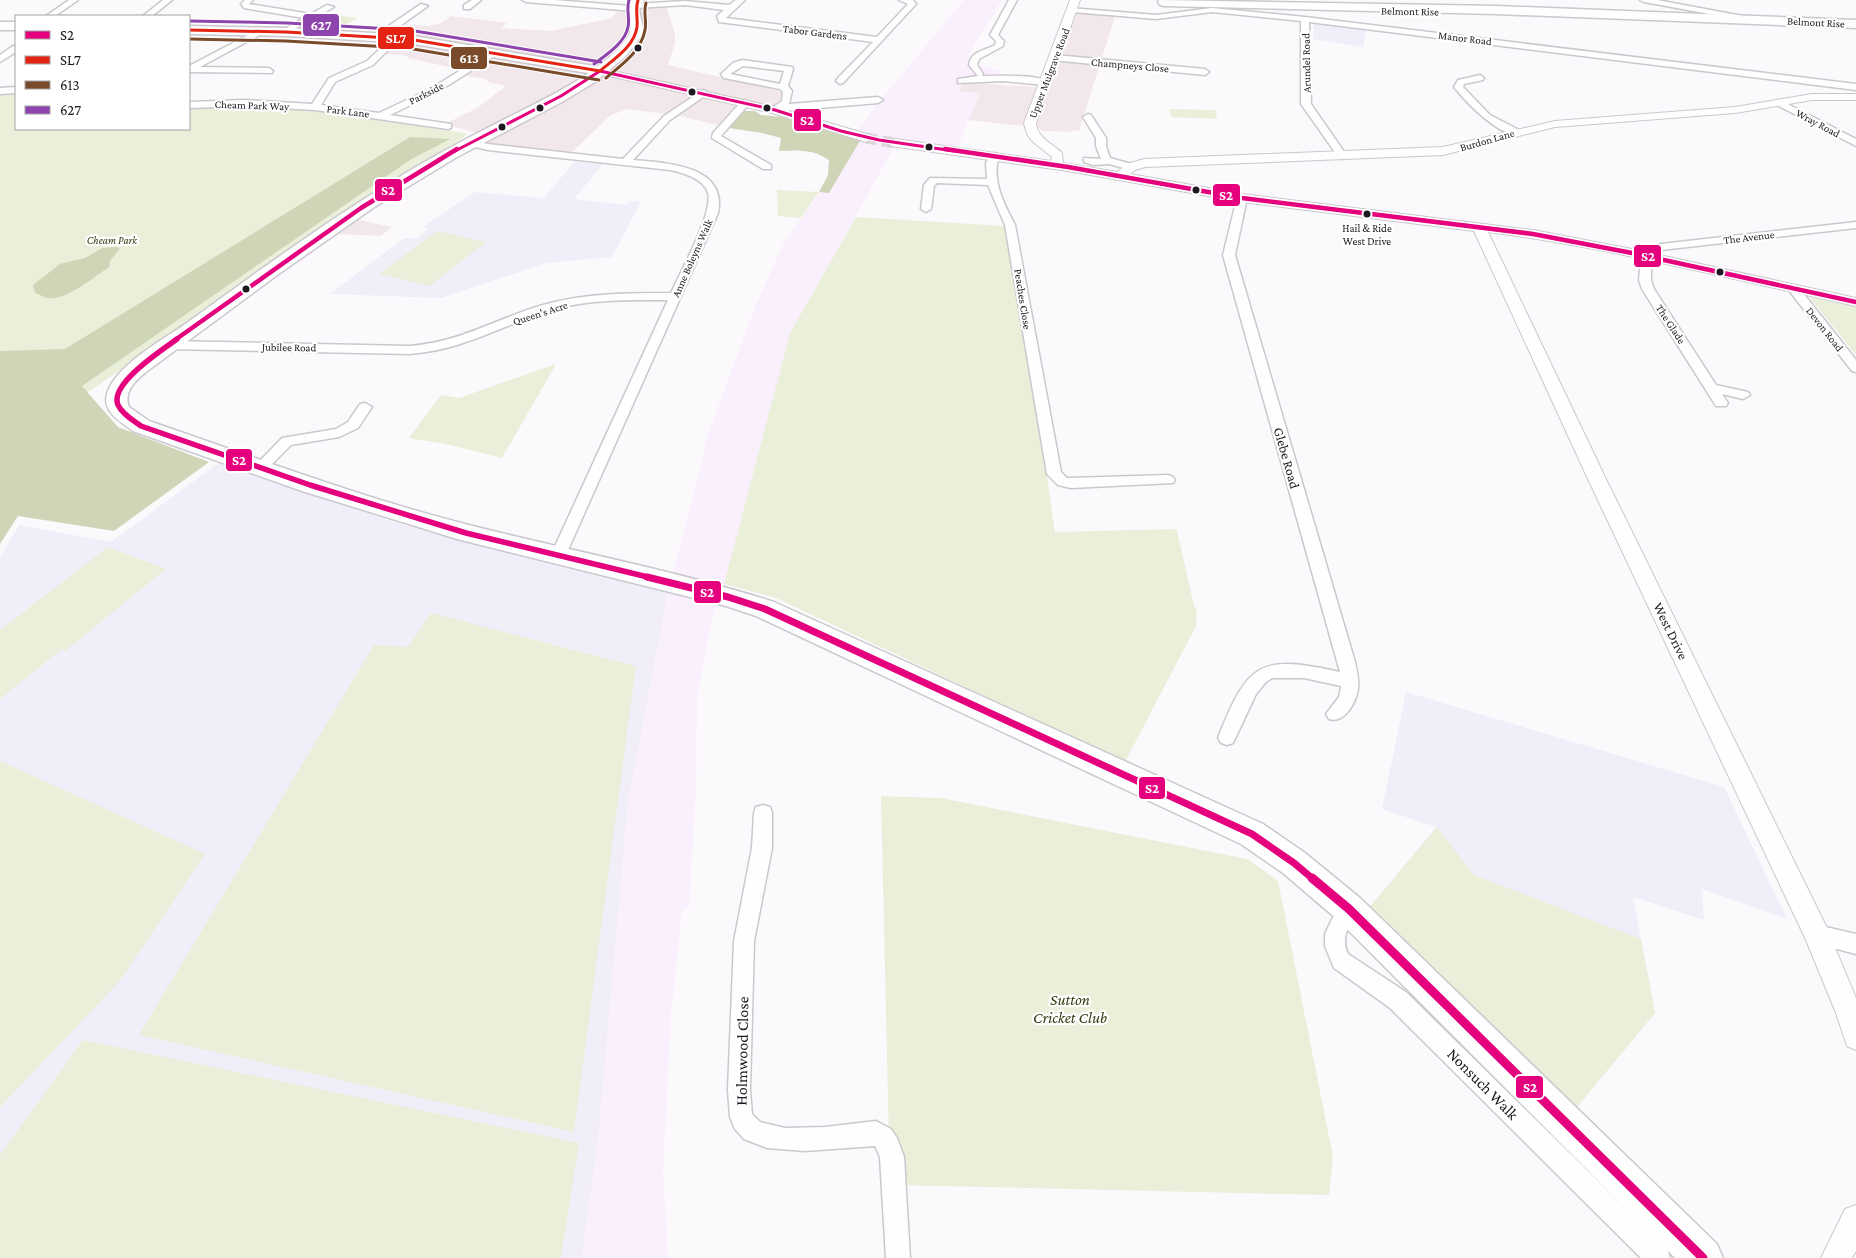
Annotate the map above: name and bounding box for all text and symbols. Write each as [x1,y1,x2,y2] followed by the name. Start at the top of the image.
[1381,4,1439,18] street label: Belmont Rise
[302,13,340,37] line badge: 627
[1787,14,1845,30] street label: Belmont Rise
[15,15,190,130] legend
[311,17,332,33] text: 627
[782,22,848,42] street label: Tabor Gardens
[377,26,415,50] line badge: SL7
[1026,26,1073,120] street label: Upper Mulgrave Road
[60,27,74,43] text: S2
[1438,29,1493,47] street label: Manor Road
[386,30,407,46] text: SL7
[1299,33,1313,93] street label: Arundel Road
[633,43,643,53] unlabelled marker
[450,46,488,70] line badge: 613
[459,50,479,66] text: 613
[60,52,81,68] text: SL7
[1090,56,1170,75] street label: Champneys Close
[60,77,80,93] text: 613
[407,79,445,107] street label: Parkside
[687,87,697,97] unlabelled marker
[215,98,290,113] street label: Cheam Park Way
[60,102,81,118] text: 627
[326,102,370,120] street label: Park Lane
[535,103,545,113] unlabelled marker
[762,103,772,113] unlabelled marker
[1793,106,1842,141] street label: Wray Road
[793,108,822,132] line badge: S2
[800,112,814,128] text: S2
[497,122,507,132] unlabelled marker
[1458,126,1516,153] street label: Burdon Lane
[924,142,934,152] unlabelled marker
[374,178,403,202] line badge: S2
[381,182,395,198] text: S2
[1212,183,1241,207] line badge: S2
[1191,185,1201,195] unlabelled marker
[1219,187,1233,203] text: S2
[1362,209,1372,219] marker: Hail & Ride West Drive
[669,216,716,299] street label: Anne Boleyns Walk
[1342,222,1392,247] place label: Hail & Ride West Drive
[1723,228,1775,246] street label: The Avenue
[87,234,138,246] park label: Cheam Park
[1633,244,1662,268] line badge: S2
[1641,248,1655,264] text: S2
[1715,267,1725,277] unlabelled marker
[1012,268,1034,330] street label: Peaches Close
[241,284,251,294] unlabelled marker
[511,298,569,328] street label: Queen's Acre
[1654,302,1688,346] street label: The Glade
[1804,304,1846,354] street label: Devon Road
[261,341,317,354] street label: Jubilee Road
[1271,426,1304,491] street label: Glebe Road
[225,448,253,472] line badge: S2
[232,452,246,468] text: S2
[693,580,722,604] line badge: S2
[700,584,714,600] text: S2
[1650,600,1692,662] street label: West Drive
[1138,776,1166,800] line badge: S2
[1145,780,1159,796] text: S2
[1033,991,1107,1026] park label: Sutton Cricket Club
[733,996,751,1106] street label: Holmwood Close
[1444,1045,1522,1123] street label: Nonsuch Walk
[1515,1075,1544,1099] line badge: S2
[1523,1079,1537,1095] text: S2

